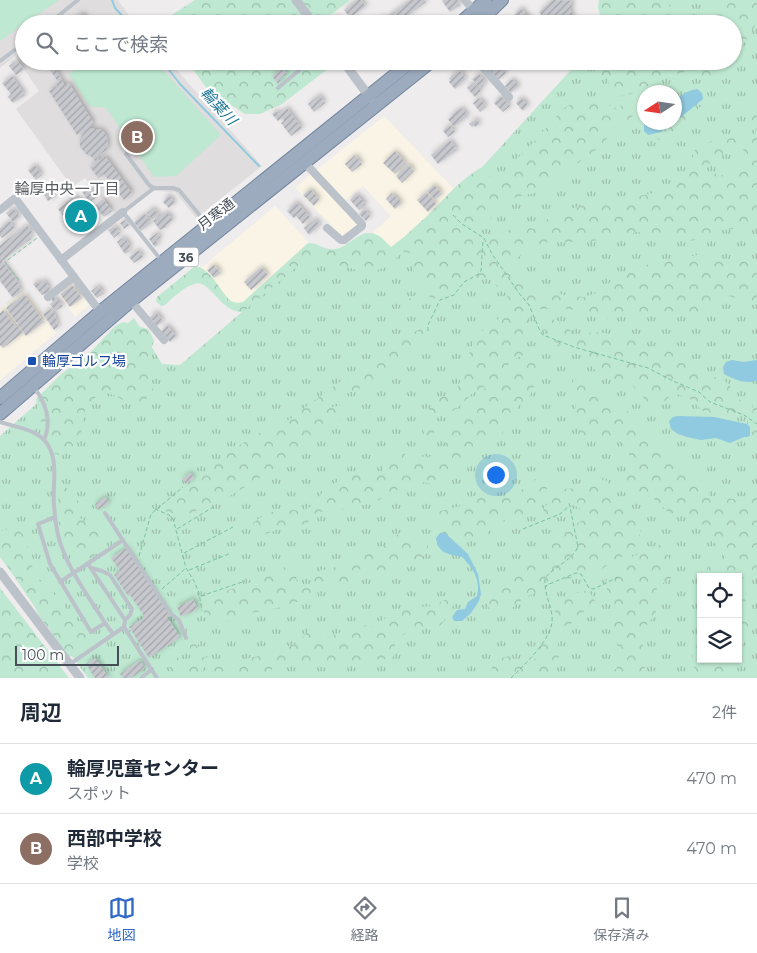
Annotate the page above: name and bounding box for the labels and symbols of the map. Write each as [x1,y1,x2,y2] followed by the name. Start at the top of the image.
[197,83,243,130] water label: 輪葉川
[637,85,682,130] north arrow
[121,118,153,156] pin: B
[14,179,120,198] district label: 輪厚中央一丁目
[194,194,238,234] street label: 月寒通
[65,197,97,235] pin: A
[174,248,198,266] road number: 36
[42,352,126,370] place label: 輪厚ゴルフ場
[26,355,38,367] marker: 輪厚ゴルフ場
[483,462,509,488] your location
[15,643,119,666] scale bar

